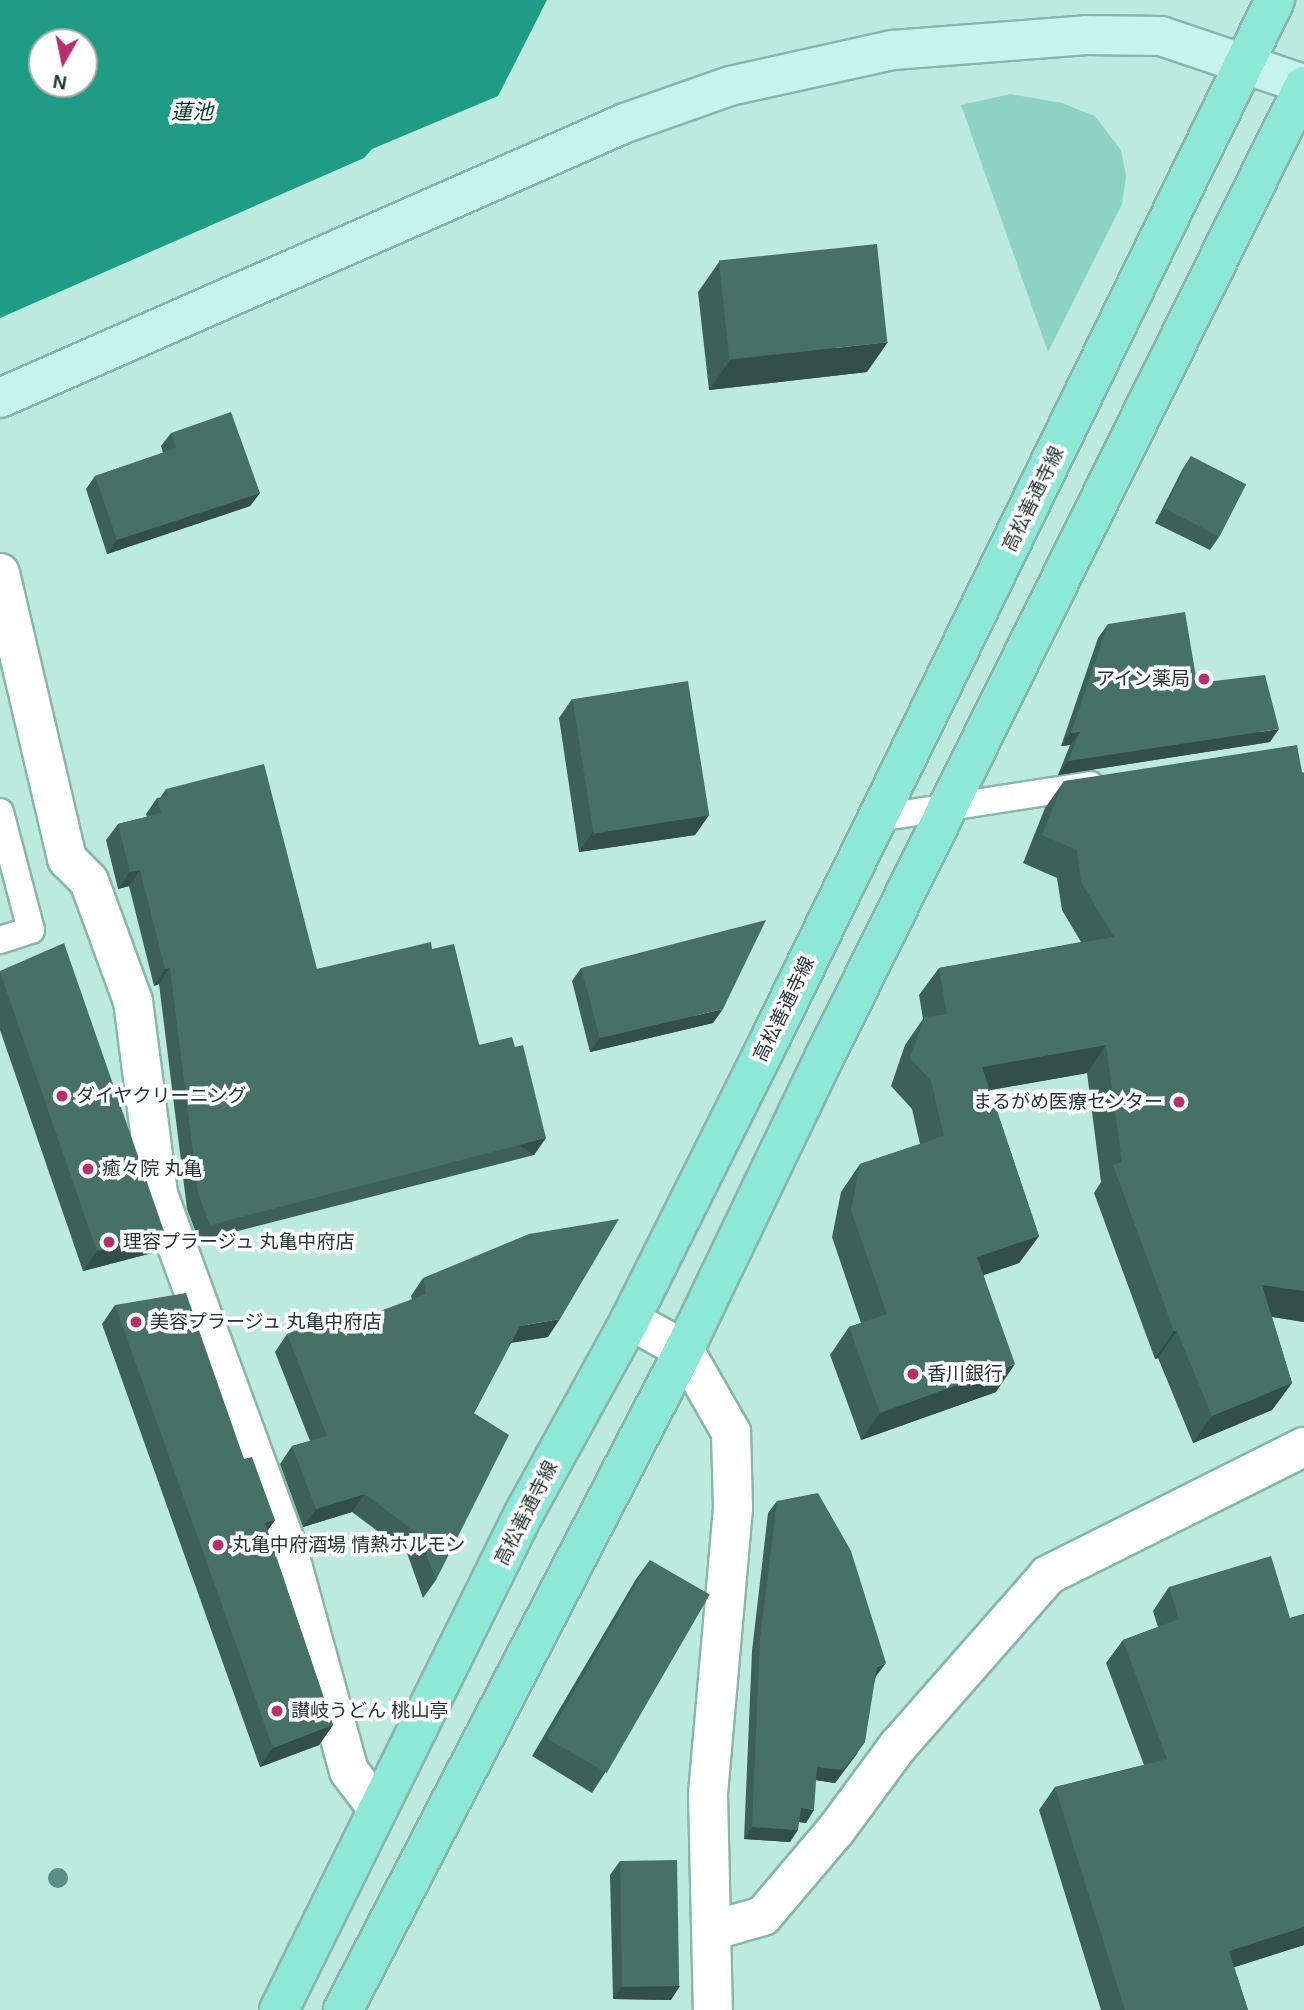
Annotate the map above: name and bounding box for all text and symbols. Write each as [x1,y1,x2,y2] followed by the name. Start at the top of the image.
[28,28,98,98] north arrow
[52,71,68,94] text: N
[171,99,213,125] water label: 蓮池
[998,443,1068,555] street label: 高松善通寺線
[1095,668,1190,690] place label: アイン薬局
[1196,671,1212,687] marker: アイン薬局
[749,953,819,1065] street label: 高松善通寺線
[76,1085,247,1107] place label: ダイヤクリーニング
[54,1088,70,1104] marker: ダイヤクリーニング
[973,1091,1163,1113] place label: まるがめ医療センター
[1169,1092,1189,1112] marker: まるがめ医療センター
[102,1158,202,1180] place label: 癒々院 丸亀
[80,1161,96,1177] marker: 癒々院 丸亀
[123,1231,356,1253] place label: 理容プラージュ 丸亀中府店
[101,1234,117,1250] marker: 理容プラージュ 丸亀中府店
[150,1311,383,1333] place label: 美容プラージュ 丸亀中府店
[128,1314,144,1330] marker: 美容プラージュ 丸亀中府店
[927,1363,1003,1385] place label: 香川銀行
[905,1366,921,1382] marker: 香川銀行
[490,1457,562,1569] street label: 高松善通寺線
[232,1534,465,1556] place label: 丸亀中府酒場 情熱ホルモン
[210,1537,226,1553] marker: 丸亀中府酒場 情熱ホルモン
[291,1700,448,1722] place label: 讃岐うどん 桃山亭
[269,1703,285,1719] marker: 讃岐うどん 桃山亭

